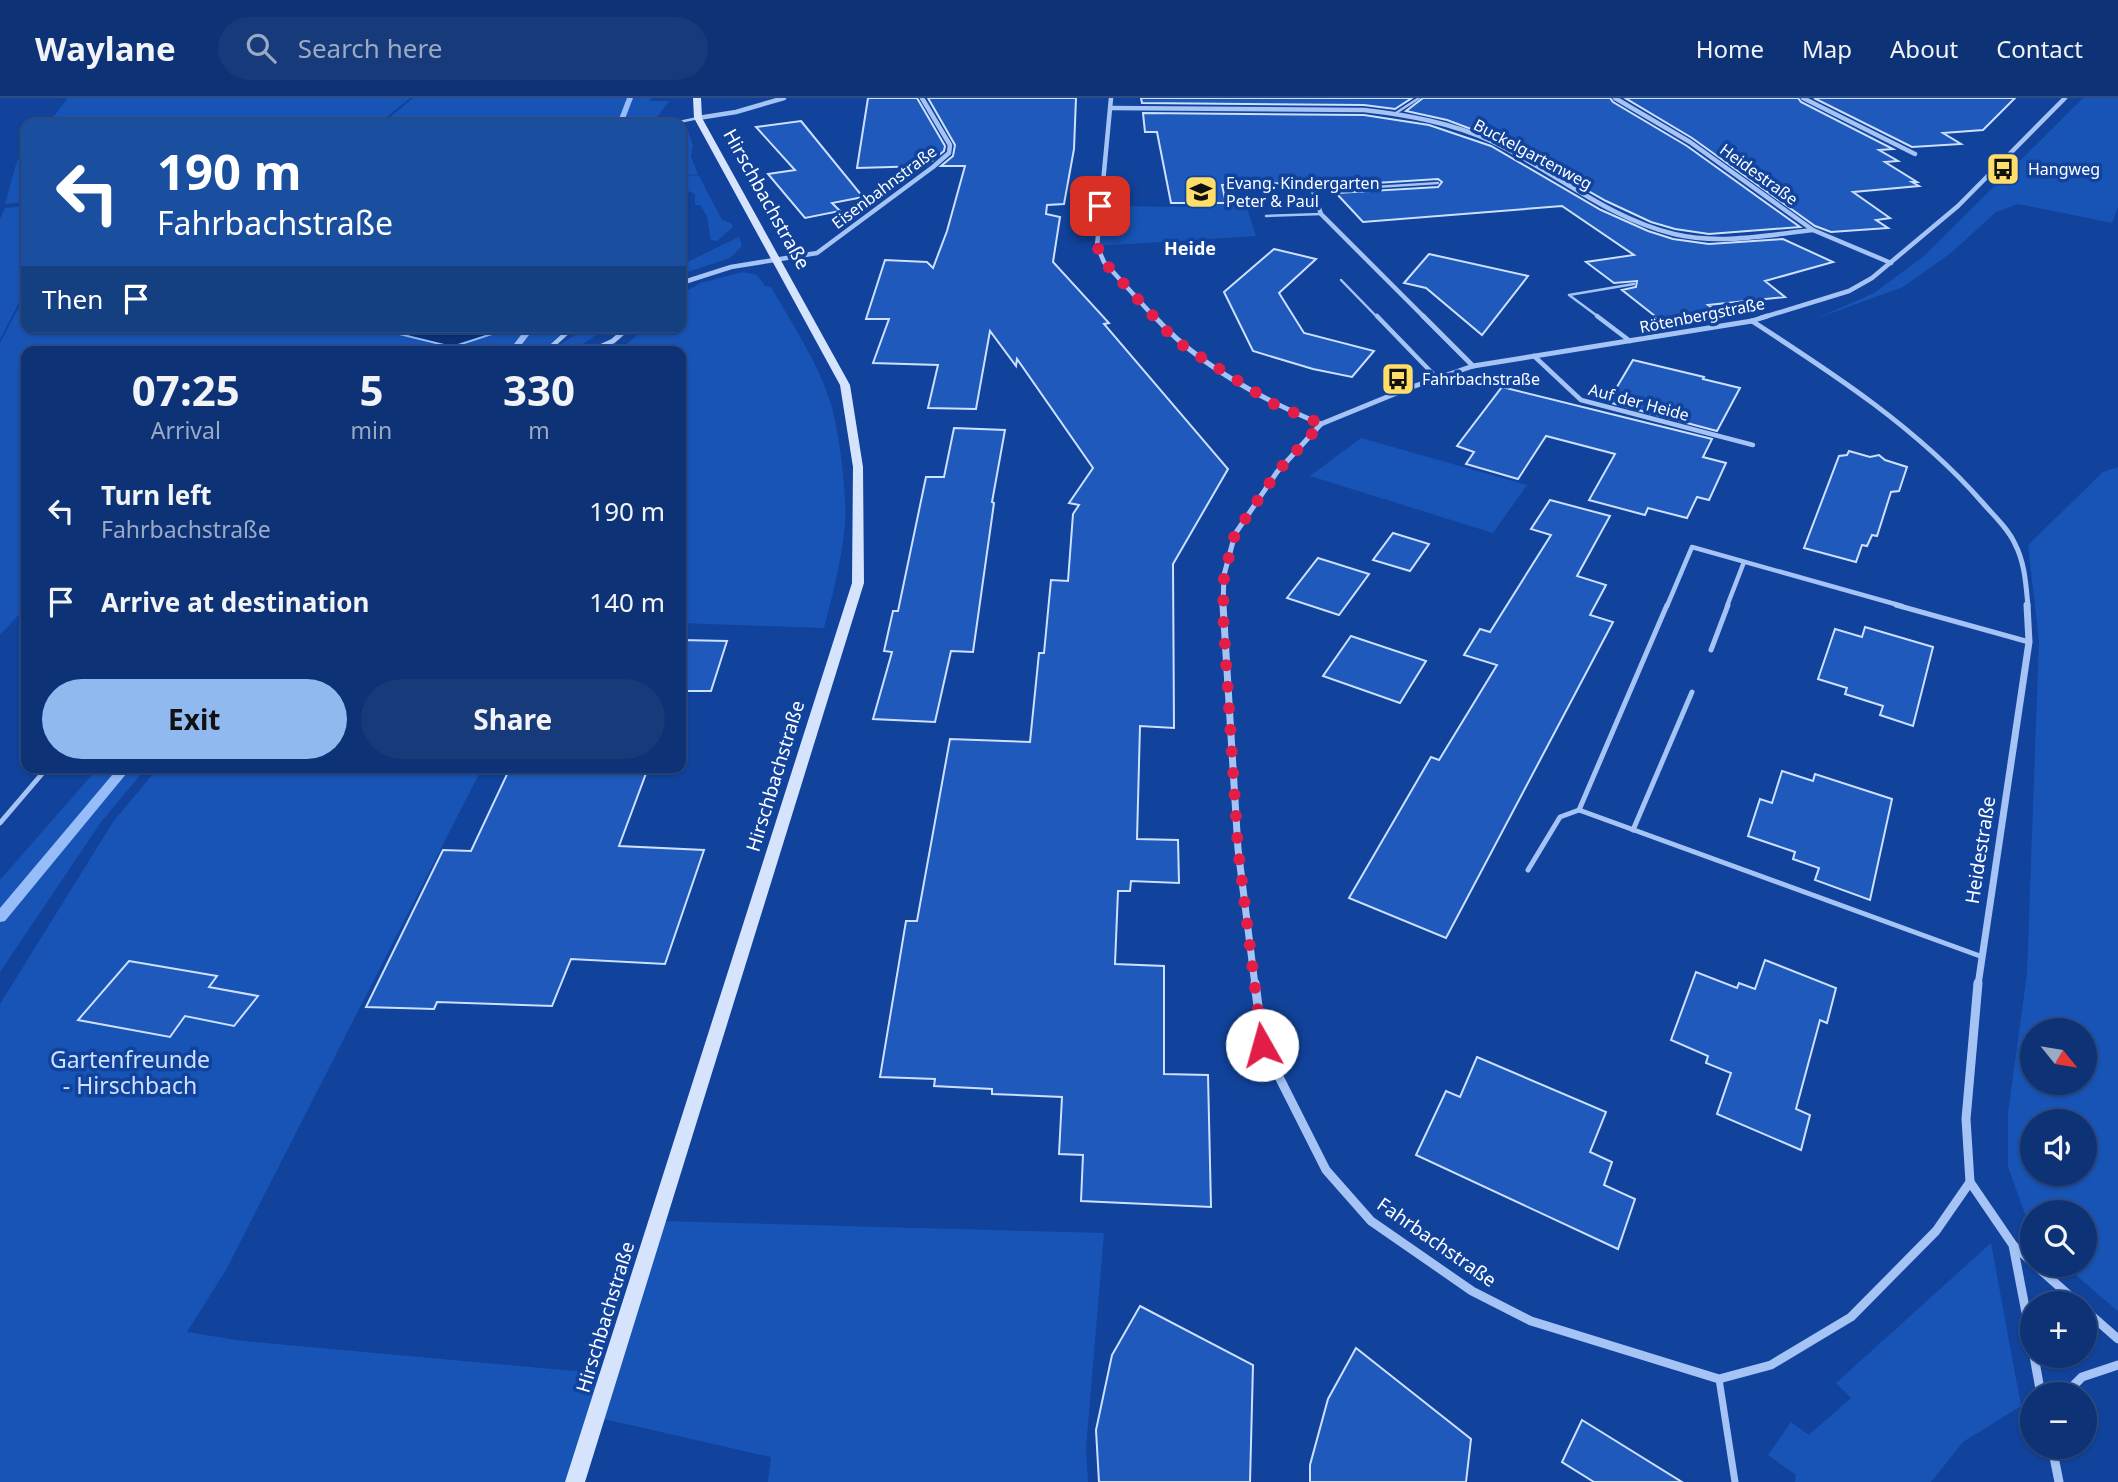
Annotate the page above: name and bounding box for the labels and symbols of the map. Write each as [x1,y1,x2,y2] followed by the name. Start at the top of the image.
[1470,113,1596,195] street label: Buckelgartenweg
[718,124,816,274] street label: Hirschbachstraße
[1715,138,1803,210] street label: Heidestraße
[827,140,941,234] street label: Eisenbahnstraße
[1984,150,2022,188] bus stop icon: Hangweg
[2028,158,2100,180] place label: Hangweg
[1226,172,1380,212] place label: Evang. Kindergarten Peter & Paul
[1182,173,1220,211] school or university icon: Evang. Kindergarten Peter & Paul
[1070,176,1130,236] pin
[1164,236,1216,260] district label: Heide
[1637,292,1767,338] street label: Rötenbergstraße
[1379,360,1417,398] bus stop icon: Fahrbachstraße
[1422,368,1540,390] place label: Fahrbachstraße
[1586,378,1692,426] street label: Auf der Heide
[740,697,810,855] street label: Hirschbachstraße
[1959,794,2001,906] street label: Heidestraße
[1225,1008,1299,1082] position arrow
[2020,1018,2096,1096] north arrow
[50,1043,210,1101] park label: Gartenfreunde - Hirschbach
[1372,1191,1502,1293] street label: Fahrbachstraße
[570,1238,640,1396] street label: Hirschbachstraße

